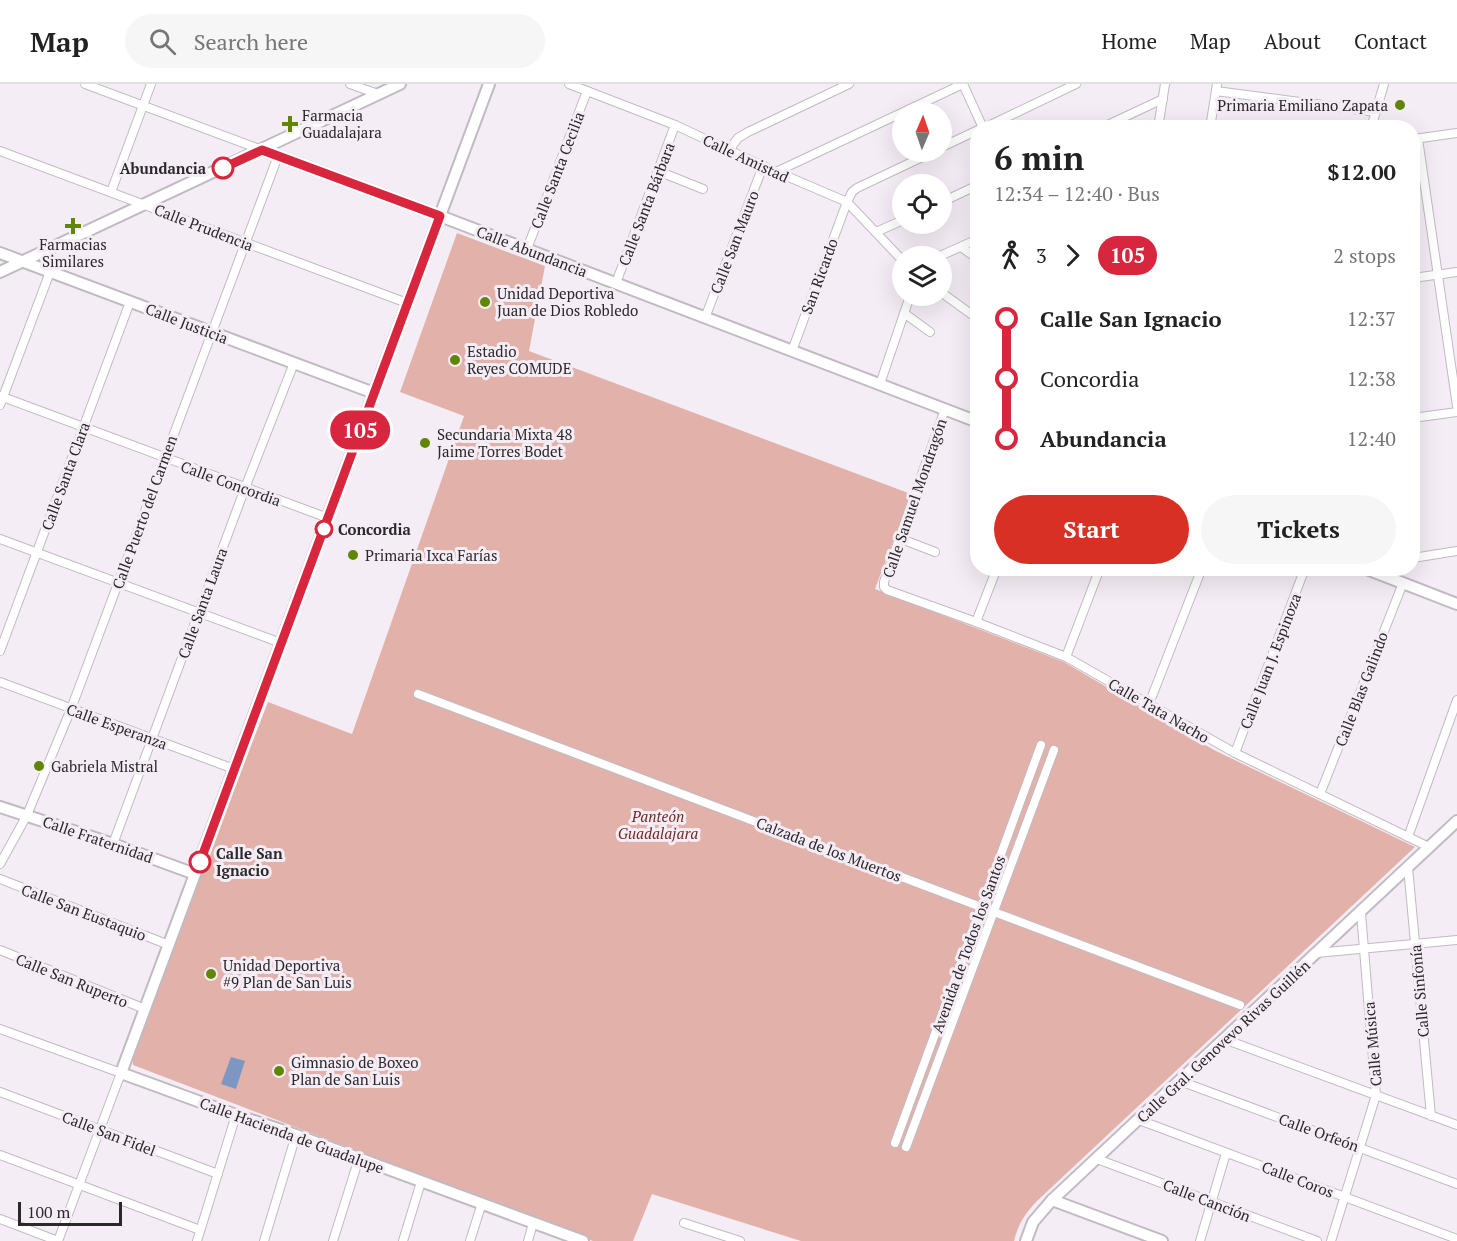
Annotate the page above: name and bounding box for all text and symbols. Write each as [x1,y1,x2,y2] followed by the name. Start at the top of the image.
[125,14,545,68] search box
[30,23,89,60] text: Map
[146,25,179,58] icon: search
[194,27,308,56] text: Search here
[1101,27,1157,55] text: Home
[1190,27,1231,55] text: Map
[1264,27,1321,55] text: About
[1354,27,1427,55] text: Contact
[1217,95,1388,115] place label: Primaria Emiliano Zapata
[1393,98,1407,112] marker: Primaria Emiliano Zapata
[892,102,952,162] north arrow
[892,102,952,306] map controls
[302,105,382,142] place label: Farmacia Guadalajara
[525,108,589,231] street label: Calle Santa Cecilia
[283,117,297,131] marker: Farmacia Guadalajara
[700,129,792,187] street label: Calle Amistad
[994,136,1084,179] text: 6 min
[613,139,679,268] street label: Calle Santa Bárbara
[212,157,234,179] marker: Abundancia
[1327,157,1396,186] text: $12.00
[120,158,207,178] place label: Abundancia
[892,174,952,234] button: locate
[994,180,1160,207] text: 12:34 – 12:40 · Bus
[705,188,763,296] street label: Calle San Mauro
[152,199,257,255] street label: Calle Prudencia
[66,219,80,233] marker: Farmacias Similares
[474,221,591,281] street label: Calle Abundancia
[39,234,107,271] place label: Farmacias Similares
[796,235,842,317] street label: San Ricardo
[994,239,1027,272] icon: walk
[1056,239,1089,272] icon: forward
[1110,241,1145,269] text: 105
[1036,242,1047,269] text: 3
[1333,242,1396,269] text: 2 stops
[892,246,952,306] button: layers
[497,283,638,320] place label: Unidad Deportiva Juan de Dios Robledo
[478,295,492,309] marker: Unidad Deportiva Juan de Dios Robledo
[143,298,232,348] street label: Calle Justicia
[1040,304,1222,333] text: Calle San Ignacio
[1347,305,1396,332] text: 12:37
[467,341,571,378] place label: Estadio Reyes COMUDE
[448,353,462,367] marker: Estadio Reyes COMUDE
[1040,364,1139,393] text: Concordia
[1347,365,1396,392] text: 12:38
[326,410,394,450] line badge: 105
[342,416,378,444] text: 105
[877,416,951,580] street label: Calle Samuel Mondragón
[36,419,94,533] street label: Calle Santa Clara
[437,424,573,461] place label: Secundaria Mixta 48 Jaime Torres Bodet
[1040,424,1167,453] text: Abundancia
[1347,425,1396,452] text: 12:40
[107,432,181,592] street label: Calle Puerto del Carmen
[418,436,432,450] marker: Secundaria Mixta 48 Jaime Torres Bodet
[178,456,284,511] street label: Calle Concordia
[994,495,1189,564] button: Start
[1201,495,1396,564] button: Tickets
[338,519,411,539] place label: Concordia
[315,520,333,538] marker: Concordia
[173,544,231,661] street label: Calle Santa Laura
[365,545,497,565] place label: Primaria Ixca Farías
[346,548,360,562] marker: Primaria Ixca Farías
[1235,590,1305,732] street label: Calle Juan J. Espinoza
[1330,629,1392,749] street label: Calle Blas Galindo
[1105,673,1213,747] street label: Calle Tata Nacho
[64,699,171,754] street label: Calle Esperanza
[51,756,158,776] place label: Gabriela Mistral
[32,759,46,773] marker: Gabriela Mistral
[618,806,698,843] park label: Panteón Guadalajara
[40,811,156,867] street label: Calle Fraternidad
[754,812,904,886] street label: Calzada de los Muertos
[216,843,283,880] place label: Calle San Ignacio
[189,851,211,873] marker: Calle San Ignacio
[926,852,1010,1036] street label: Avenida de Todos los Santos
[19,879,149,945] street label: Calle San Eustaquio
[1405,943,1433,1038] street label: Calle Sinfonía
[13,948,131,1012] street label: Calle San Ruperto
[223,955,352,992] place label: Unidad Deportiva #9 Plan de San Luis
[1132,955,1314,1127] street label: Calle Gral. Genovevo Rivas Guillén
[204,967,218,981] marker: Unidad Deportiva #9 Plan de San Luis
[1358,1001,1386,1087] street label: Calle Música
[291,1052,419,1089] place label: Gimnasio de Boxeo Plan de San Luis
[272,1064,286,1078] marker: Gimnasio de Boxeo Plan de San Luis
[197,1092,387,1178] street label: Calle Hacienda de Guadalupe
[59,1106,159,1160] street label: Calle San Fidel
[1276,1108,1362,1156] street label: Calle Orfeón
[1259,1156,1337,1202] street label: Calle Coros
[1160,1174,1254,1226] street label: Calle Canción
[18,1199,122,1226] scale bar
[27,1201,70,1223] text: 100 m

